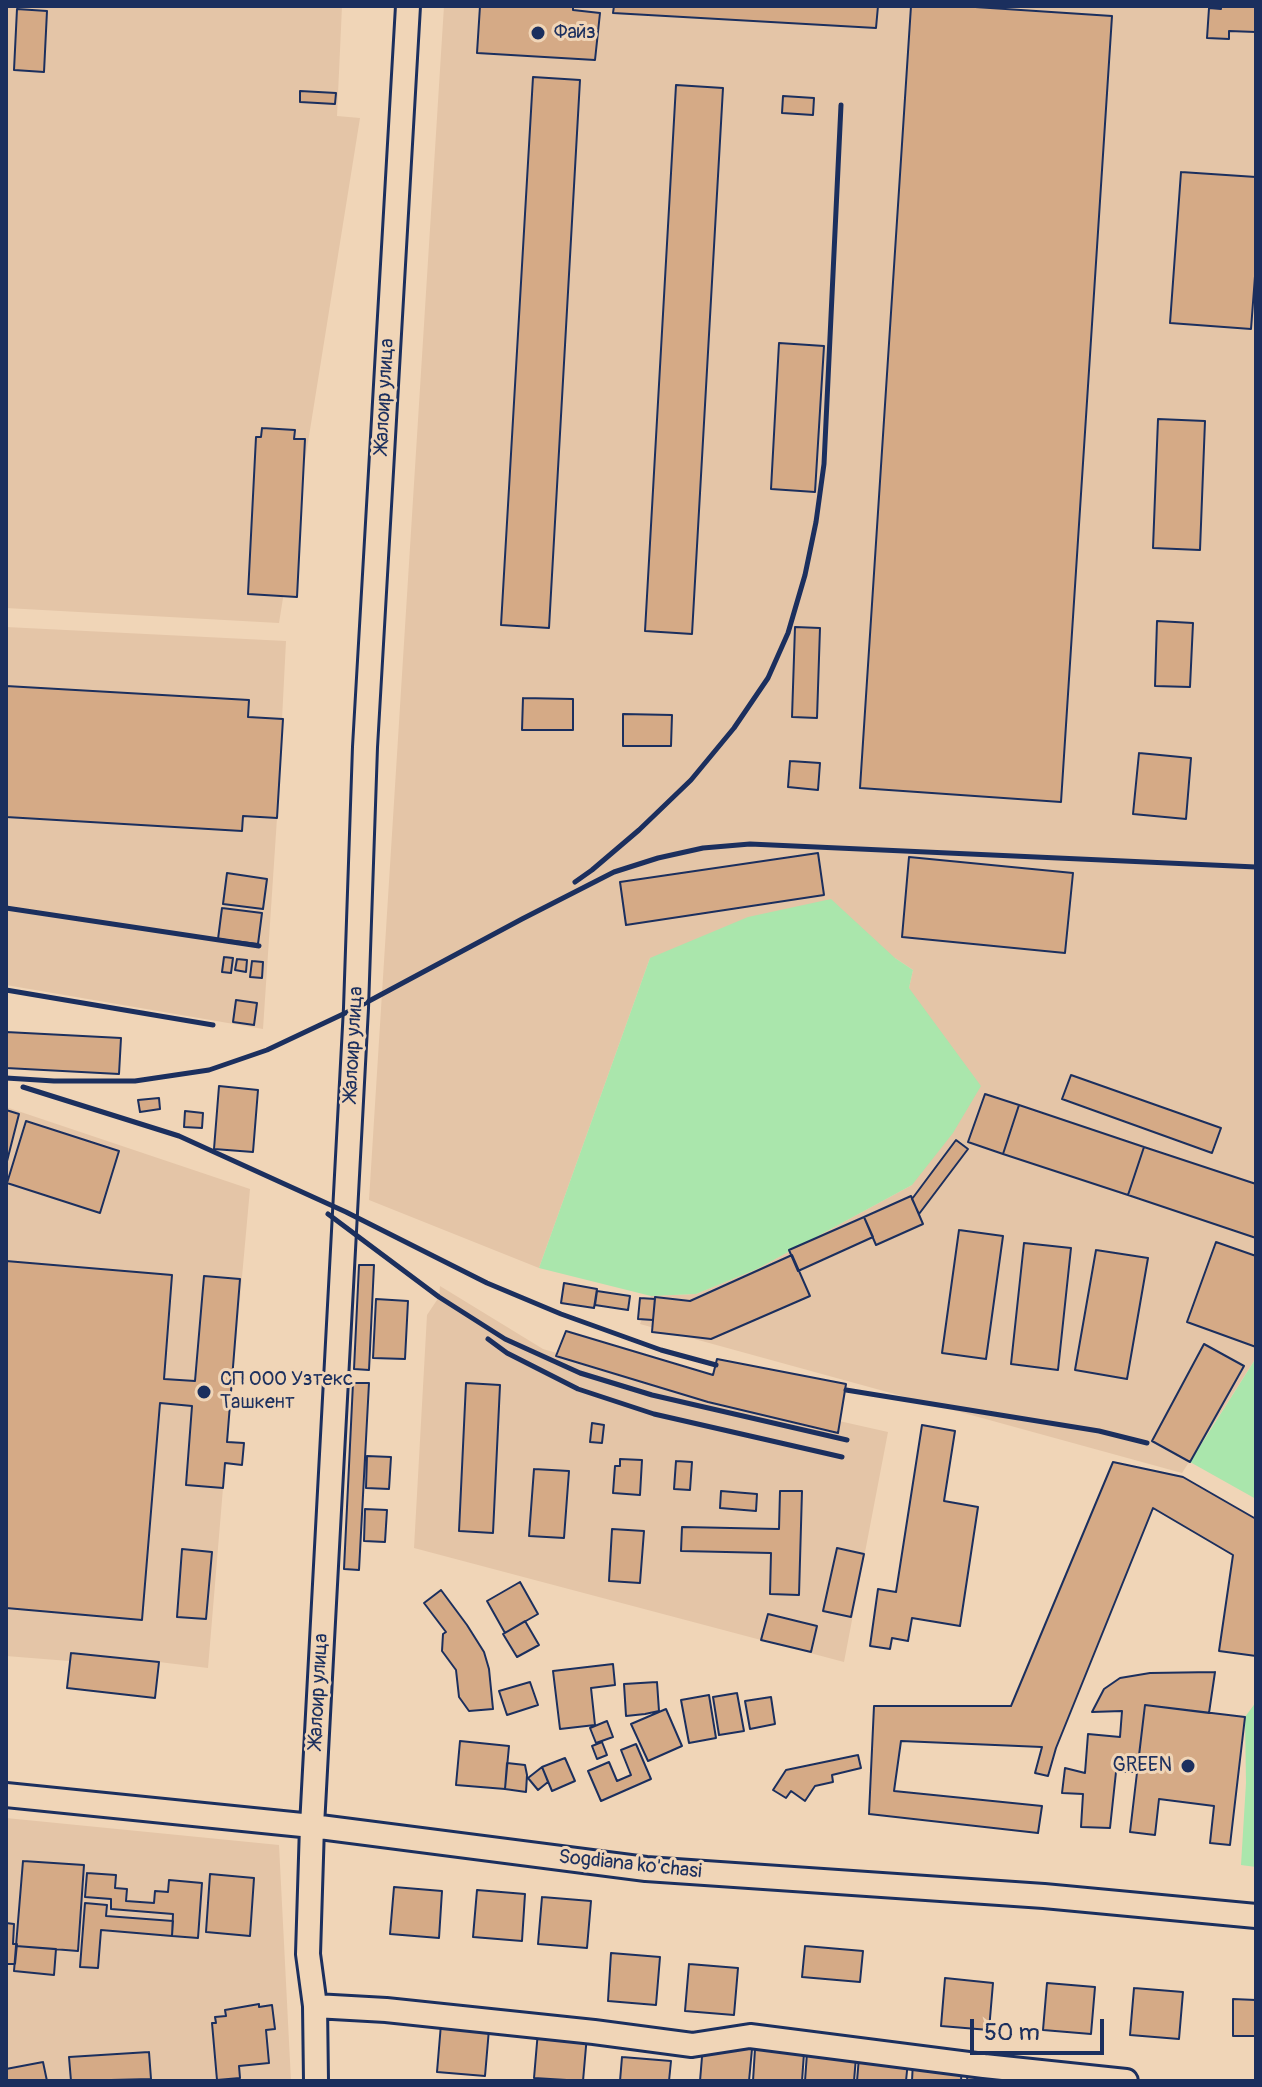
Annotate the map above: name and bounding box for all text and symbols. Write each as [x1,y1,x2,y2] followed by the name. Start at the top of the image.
[554,21,596,45] place label: Файз
[529,24,547,42] marker: Файз
[370,338,400,454] street label: Жалоир улица
[339,986,369,1102] street label: Жалоир улица
[220,1368,353,1415] place label: СП ООО Узтекс Ташкент
[195,1383,213,1401] marker: СП ООО Узтекс Ташкент
[304,1633,334,1749] street label: Жалоир улица
[1112,1754,1172,1778] place label: GREEN
[1179,1757,1197,1775] marker: GREEN
[557,1846,703,1884] street label: Sogdiana ko'chasi
[974,2003,1108,2053] scale bar
[984,2018,1040,2047] text: 50 m

